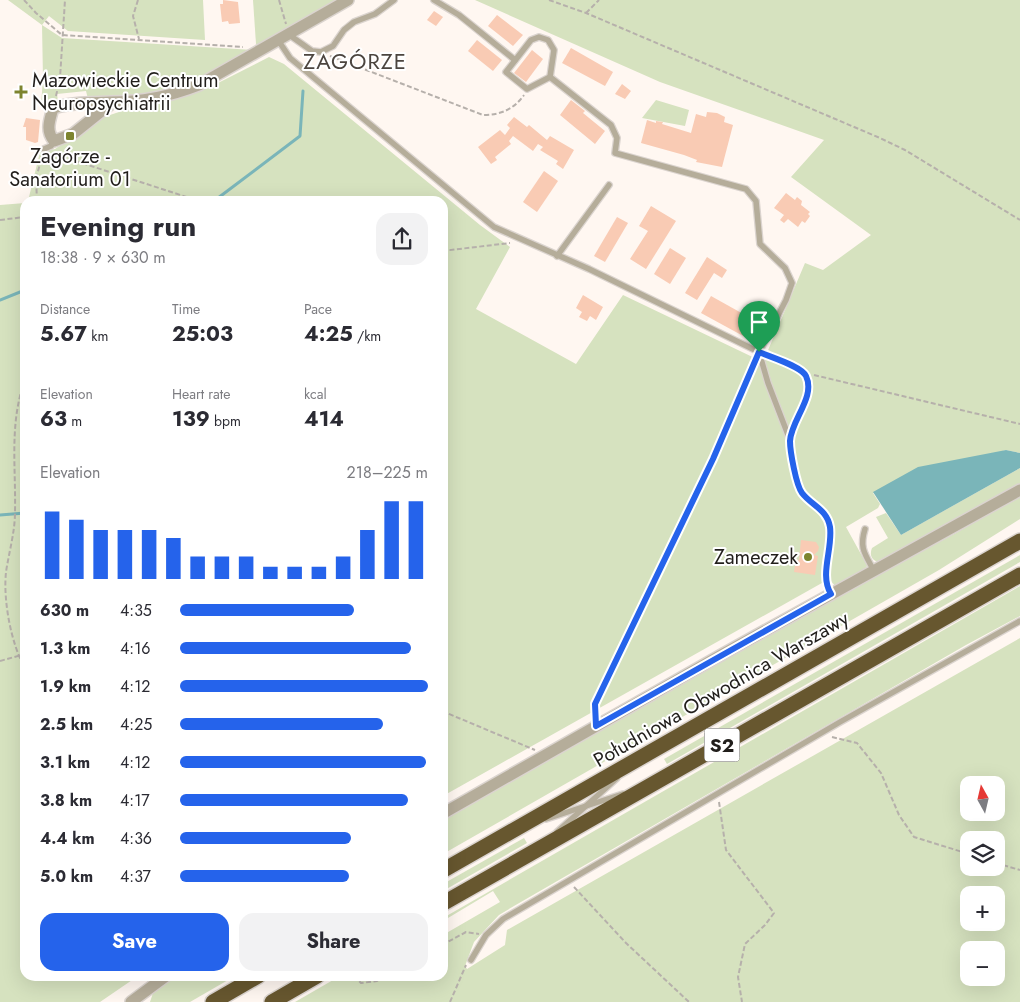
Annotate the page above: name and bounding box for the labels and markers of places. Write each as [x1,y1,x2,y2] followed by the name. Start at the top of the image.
[32,66,219,118] place label: Mazowieckie Centrum Neuropsychiatrii
[14,85,28,99] marker: Mazowieckie Centrum Neuropsychiatrii
[64,130,76,142] marker: Zagórze - Sanatorium 01
[9,142,131,194] place label: Zagórze - Sanatorium 01
[738,301,780,352] pin
[714,543,798,572] place label: Zameczek
[802,551,814,563] marker: Zameczek

